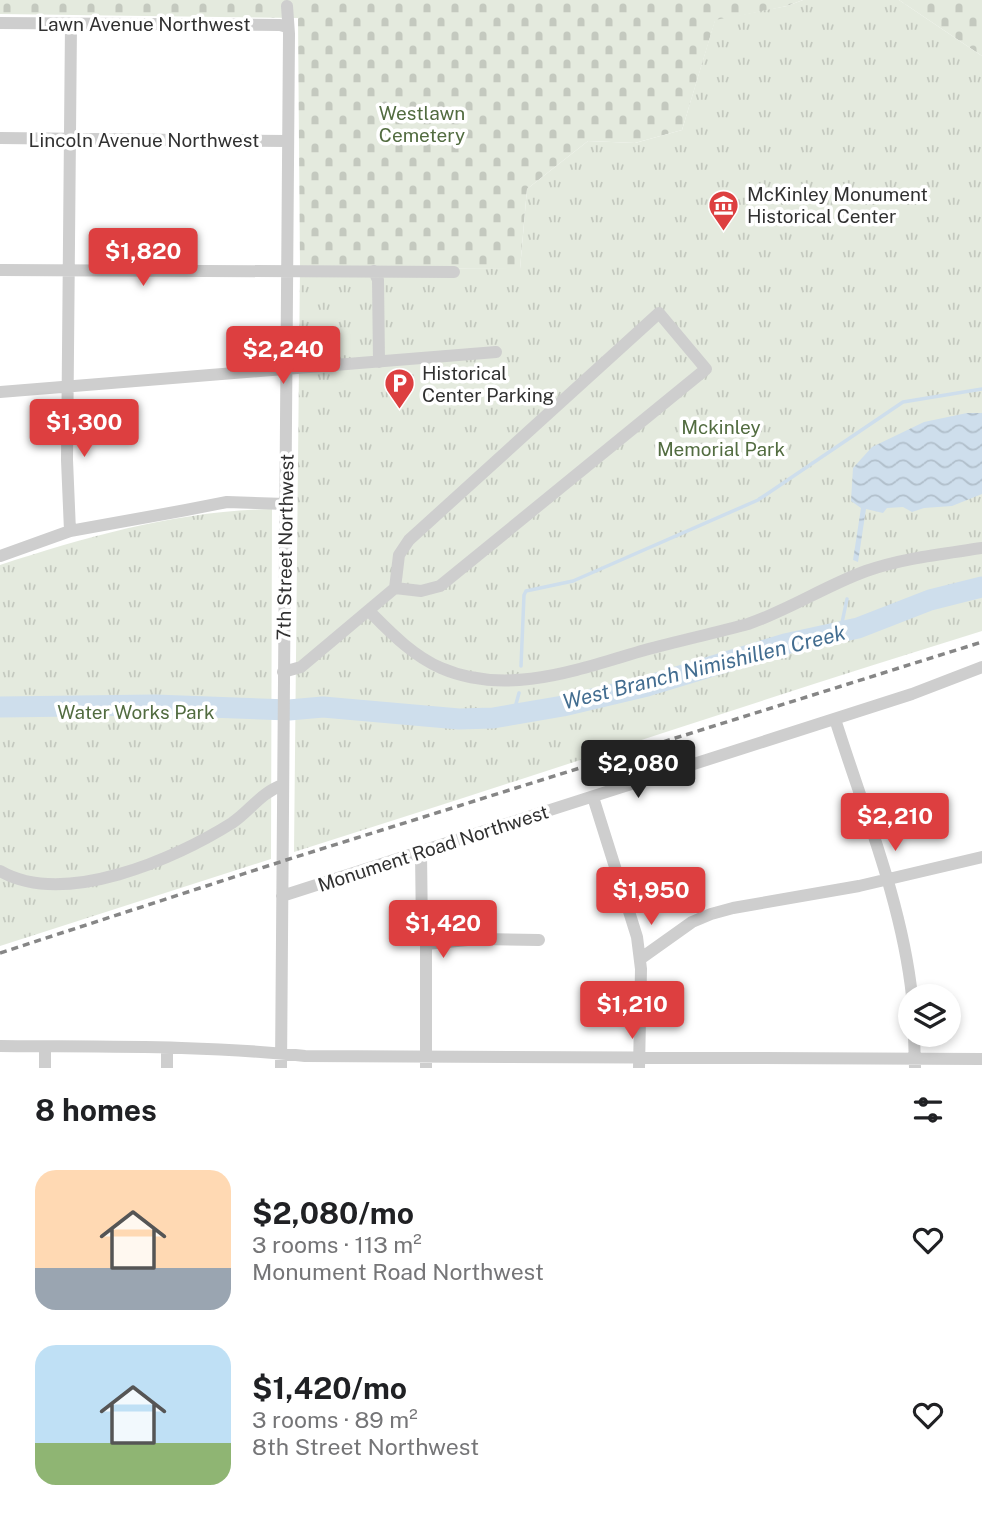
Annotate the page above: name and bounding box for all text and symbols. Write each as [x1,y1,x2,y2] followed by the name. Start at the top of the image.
[37,13,251,35] street label: Lawn Avenue Northwest
[379,102,465,146] park label: Westlawn Cemetery
[29,129,260,151] street label: Lincoln Avenue Northwest
[747,183,928,227] place label: McKinley Monument Historical Center
[707,188,741,232] museum icon: McKinley Monument Historical Center
[86,229,200,288] pin: $1,820
[105,237,181,264] text: $1,820
[226,326,340,386] pin: $2,240
[242,335,324,362] text: $2,240
[422,362,555,406] place label: Historical Center Parking
[382,367,416,411] parking icon: Historical Center Parking
[27,400,141,459] pin: $1,300
[46,408,122,435] text: $1,300
[657,416,785,460] park label: Mckinley Memorial Park
[272,453,298,641] street label: 7th Street Northwest
[560,620,849,714] water label: West Branch Nimishillen Creek
[57,701,215,723] park label: Water Works Park
[581,740,695,800] pin: $2,080
[597,749,679,776] text: $2,080
[838,794,952,853] pin: $2,210
[315,800,551,896] street label: Monument Road Northwest
[857,802,933,829] text: $2,210
[594,867,708,927] pin: $1,950
[612,876,690,903] text: $1,950
[386,900,500,960] pin: $1,420
[405,909,481,936] text: $1,420
[575,982,689,1041] pin: $1,210
[898,984,961,1047] map controls
[898,984,961,1047] button: layers
[596,990,668,1017] text: $1,210
[909,1091,947,1129] icon: filters
[35,1092,157,1128] text: 8 homes
[252,1195,414,1231] text: $2,080/mo
[91,1198,175,1282] icon: home
[909,1221,947,1259] icon: heart
[252,1231,422,1258] text: 3 rooms · 113 m²
[252,1258,544,1285] text: Monument Road Northwest
[252,1370,407,1406] text: $1,420/mo
[91,1373,175,1457] icon: home
[909,1396,947,1434] icon: heart
[252,1406,418,1433] text: 3 rooms · 89 m²
[252,1433,479,1460] text: 8th Street Northwest

